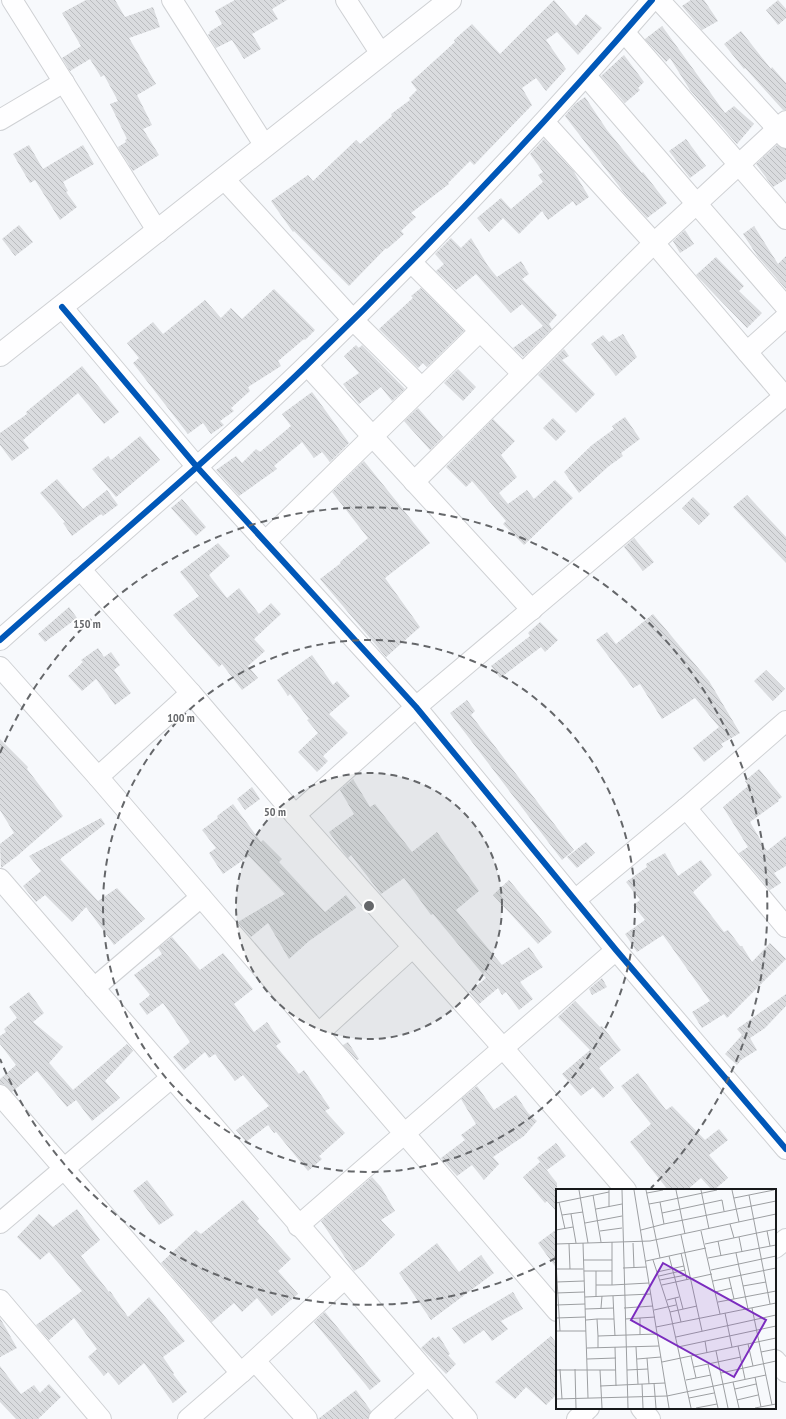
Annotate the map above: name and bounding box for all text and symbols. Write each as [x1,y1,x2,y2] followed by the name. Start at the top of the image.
[73,616,101,631] text: 150 m
[167,710,195,725] text: 100 m
[264,804,286,819] text: 50 m
[362,899,376,913] centre of rings
[556,1189,776,1409] inset map

